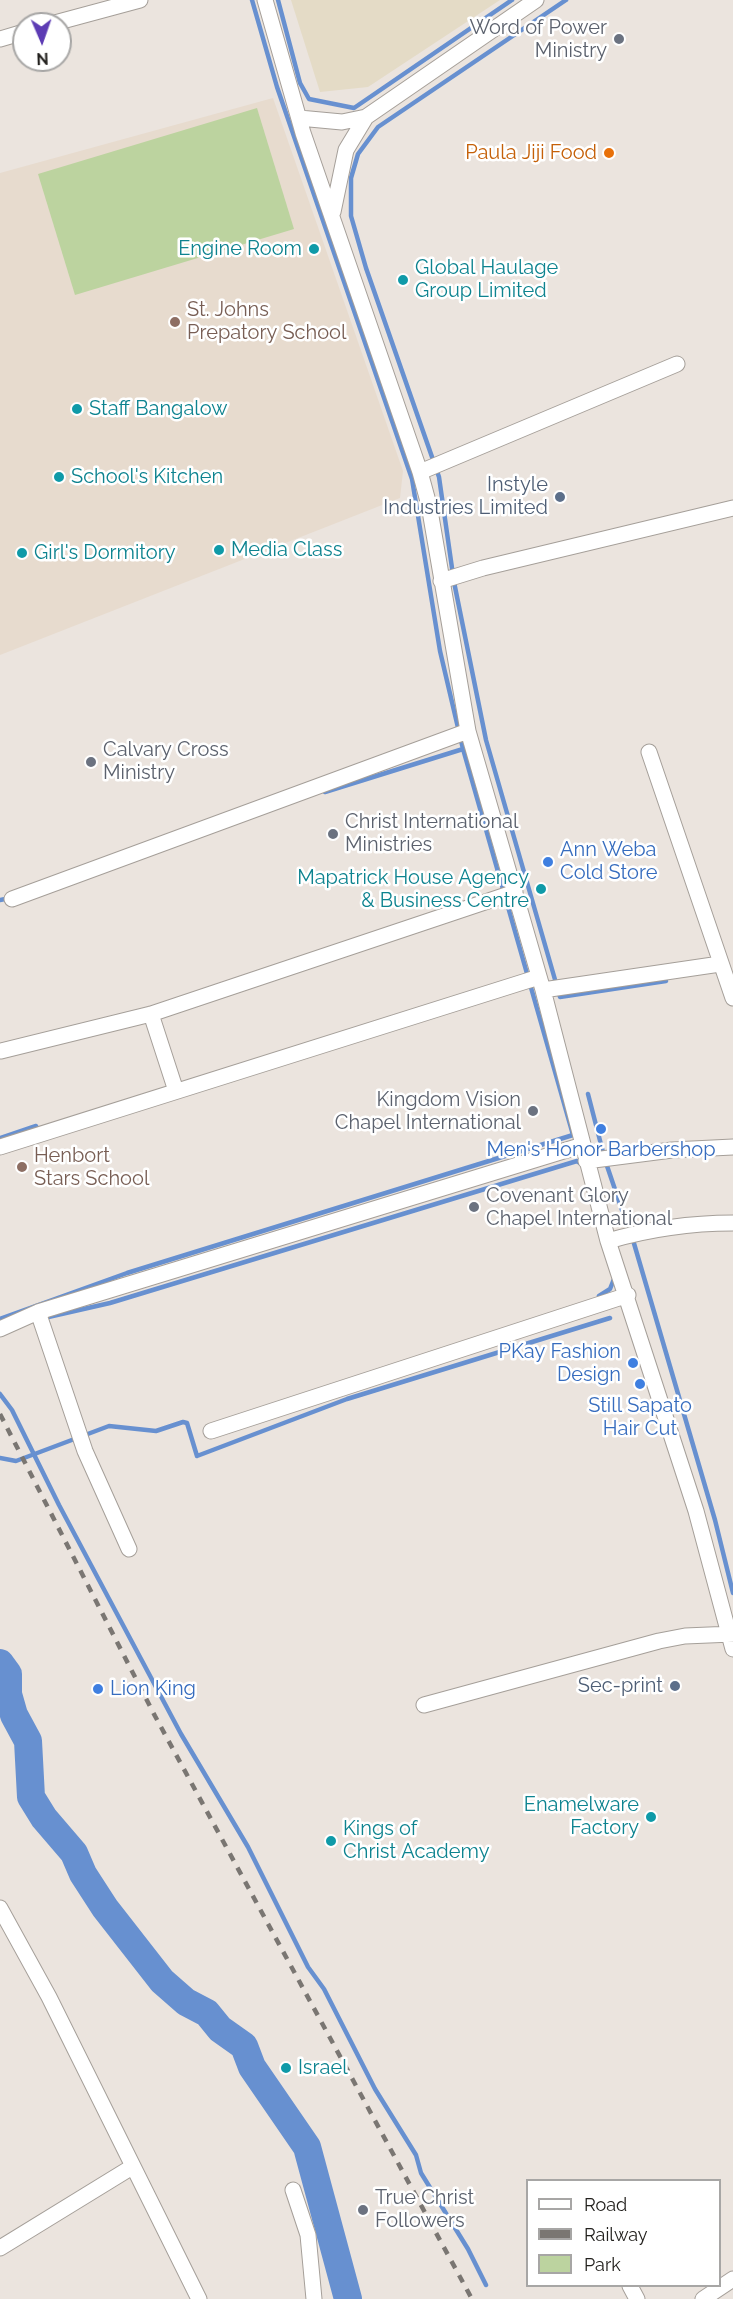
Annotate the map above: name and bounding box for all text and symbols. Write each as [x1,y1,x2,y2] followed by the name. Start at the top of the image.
[12,12,72,72] north arrow
[469,16,607,63] place label: Word of Power Ministry
[612,32,626,46] marker: Word of Power Ministry
[36,49,49,68] text: N
[465,141,597,165] place label: Paula Jiji Food
[602,146,616,160] marker: Paula Jiji Food
[178,237,302,261] place label: Engine Room
[307,242,321,256] marker: Engine Room
[415,256,558,303] place label: Global Haulage Group Limited
[396,273,410,287] marker: Global Haulage Group Limited
[187,298,346,345] place label: St. Johns Prepatory School
[168,315,182,329] marker: St. Johns Prepatory School
[89,397,228,421] place label: Staff Bangalow
[70,402,84,416] marker: Staff Bangalow
[71,465,223,489] place label: School's Kitchen
[52,470,66,484] marker: School's Kitchen
[383,473,548,520] place label: Instyle Industries Limited
[553,490,567,504] marker: Instyle Industries Limited
[231,538,342,562] place label: Media Class
[34,541,176,565] place label: Girl's Dormitory
[212,543,226,557] marker: Media Class
[15,546,29,560] marker: Girl's Dormitory
[103,738,229,785] place label: Calvary Cross Ministry
[84,755,98,769] marker: Calvary Cross Ministry
[345,810,518,857] place label: Christ International Ministries
[326,827,340,841] marker: Christ International Ministries
[560,838,657,885] place label: Ann Weba Cold Store
[541,855,555,869] marker: Ann Weba Cold Store
[297,866,529,913] place label: Mapatrick House Agency & Business Centre
[534,882,548,896] marker: Mapatrick House Agency & Business Centre
[335,1088,521,1135] place label: Kingdom Vision Chapel International
[526,1104,540,1118] marker: Kingdom Vision Chapel International
[594,1122,608,1136] marker: Men's Honor Barbershop
[486,1138,716,1162] place label: Men's Honor Barbershop
[34,1144,149,1191] place label: Henbort Stars School
[15,1160,29,1174] marker: Henbort Stars School
[486,1184,672,1231] place label: Covenant Glory Chapel International
[467,1200,481,1214] marker: Covenant Glory Chapel International
[499,1340,621,1387] place label: PKay Fashion Design
[626,1356,640,1370] marker: PKay Fashion Design
[633,1377,647,1391] marker: Still Sapato Hair Cut
[588,1394,692,1441] place label: Still Sapato Hair Cut
[578,1674,663,1698] place label: Sec-print
[110,1677,196,1701] place label: Lion King
[668,1679,682,1693] marker: Sec-print
[91,1682,105,1696] marker: Lion King
[524,1793,639,1840] place label: Enamelware Factory
[644,1810,658,1824] marker: Enamelware Factory
[343,1817,489,1864] place label: Kings of Christ Academy
[324,1834,338,1848] marker: Kings of Christ Academy
[298,2056,348,2080] place label: Israel
[279,2061,293,2075] marker: Israel
[526,2179,721,2287] legend
[375,2186,474,2233] place label: True Christ Followers
[584,2194,627,2215] text: Road
[356,2203,370,2217] marker: True Christ Followers
[584,2224,648,2245] text: Railway
[584,2254,621,2275] text: Park

